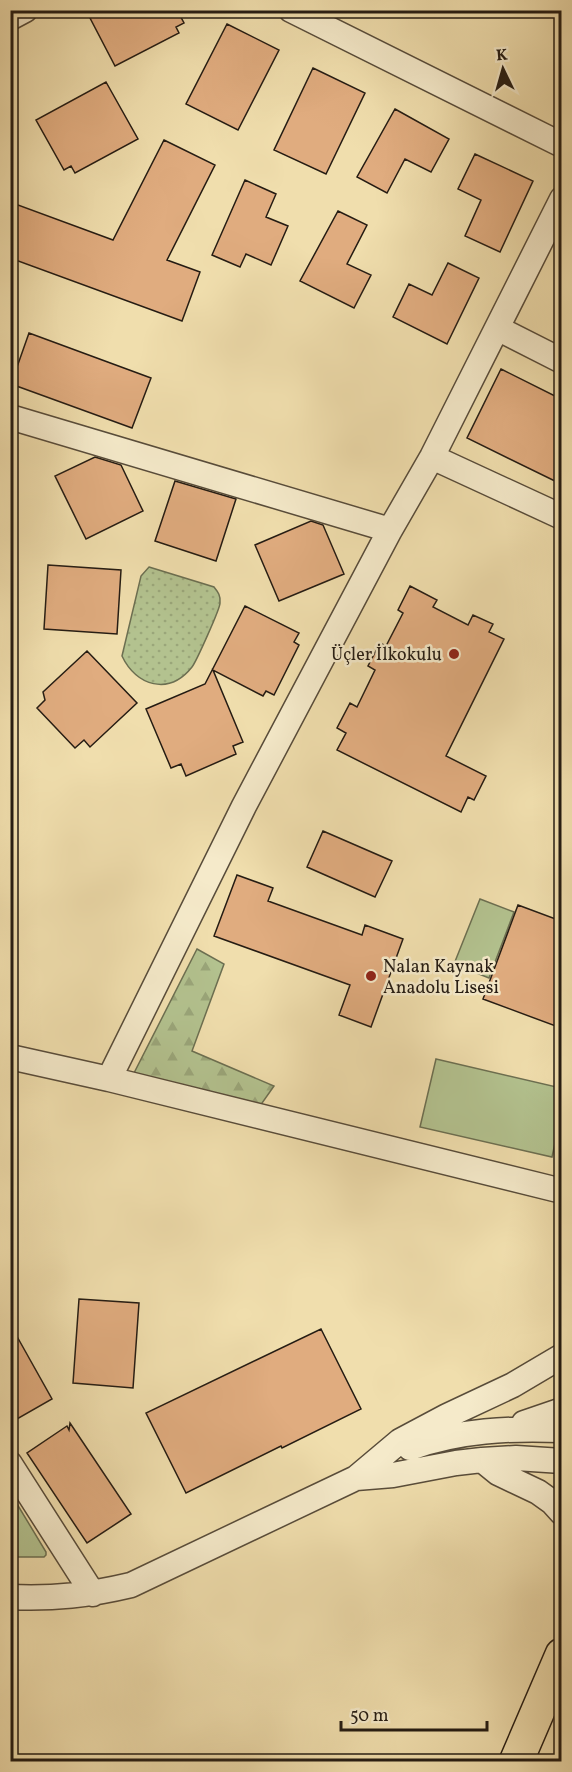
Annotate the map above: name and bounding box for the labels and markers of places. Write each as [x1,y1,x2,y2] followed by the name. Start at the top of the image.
[331,643,442,668] place label: Üçler İlkokulu
[447,647,461,661] marker: Üçler İlkokulu
[383,955,499,1001] place label: Nalan Kaynak Anadolu Lisesi
[364,969,378,983] marker: Nalan Kaynak Anadolu Lisesi

